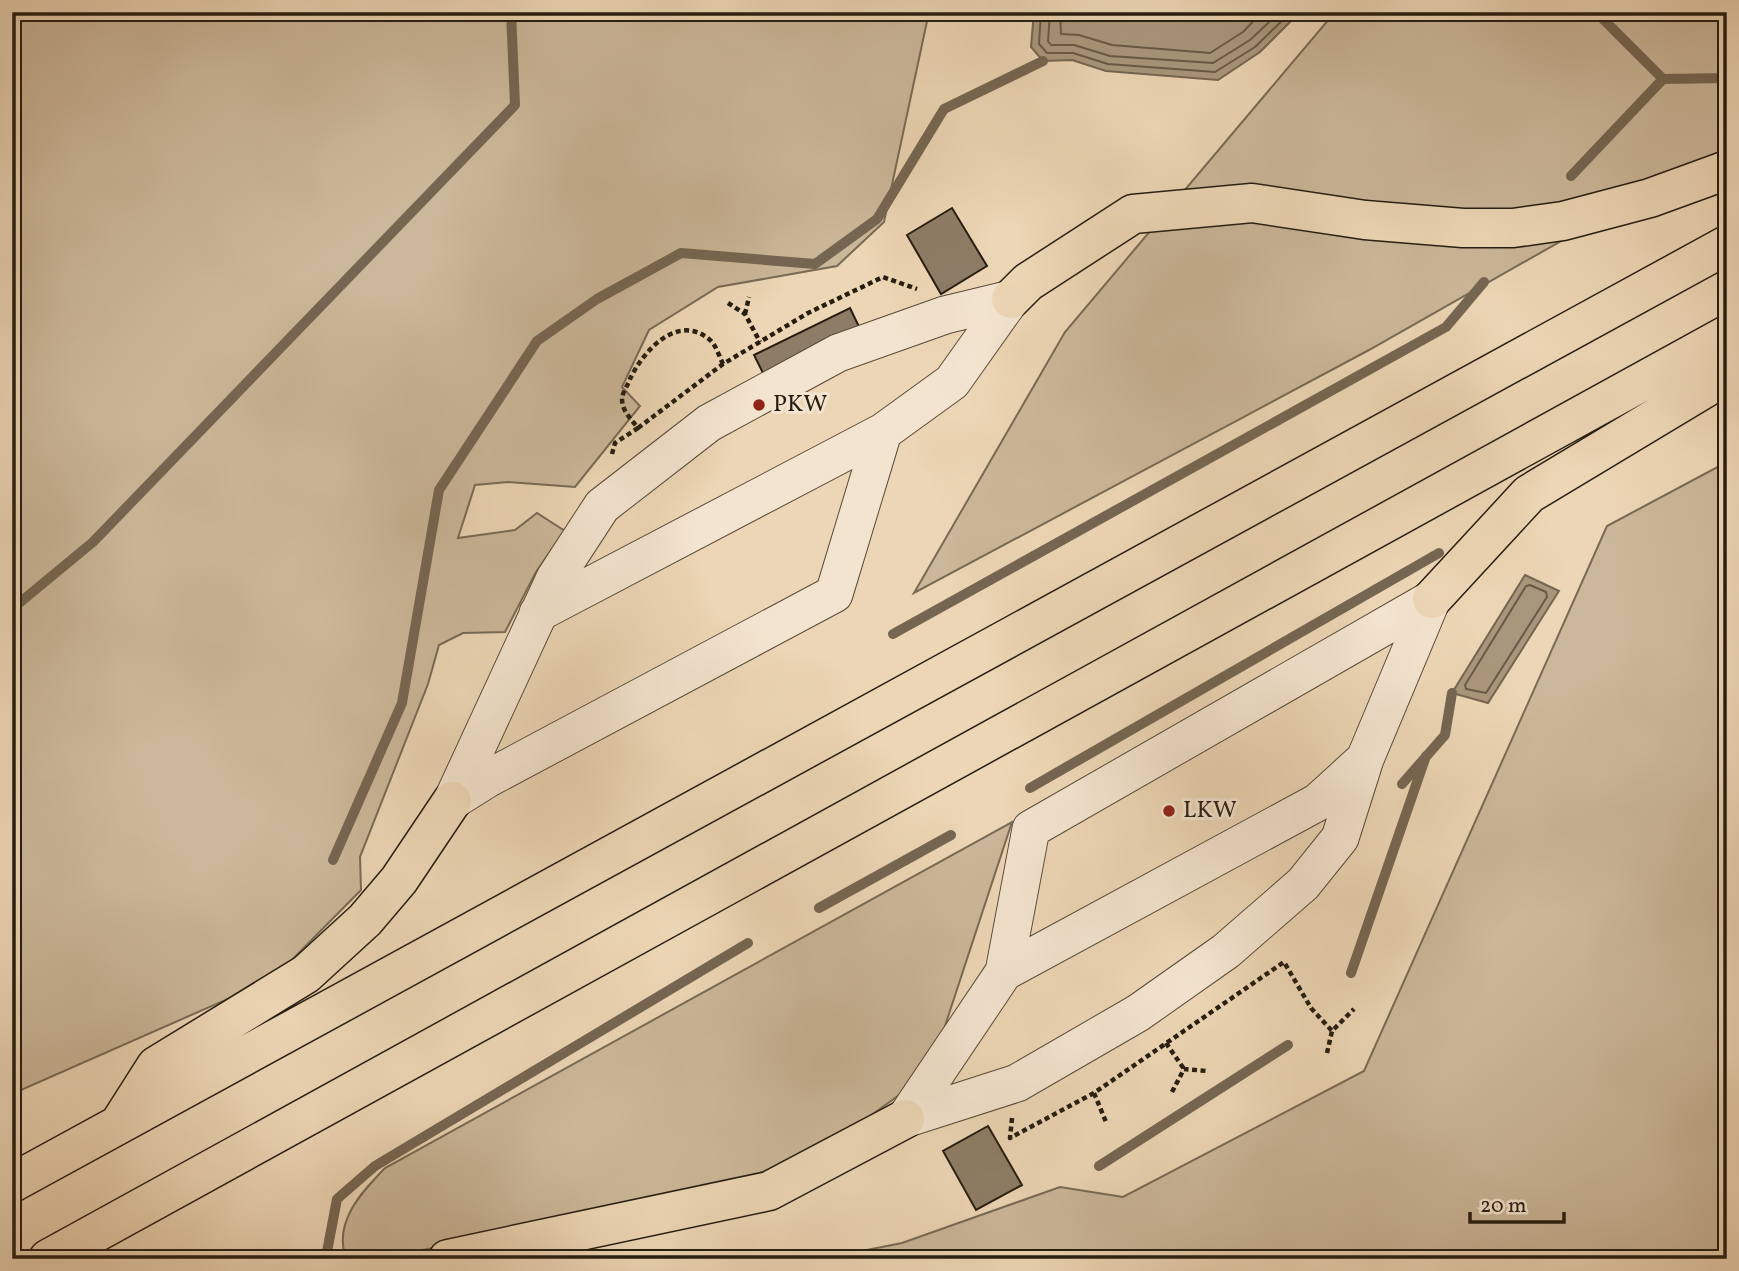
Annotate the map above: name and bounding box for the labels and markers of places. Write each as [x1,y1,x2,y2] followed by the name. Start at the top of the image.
[773,388,827,422] place label: PKW
[751,397,767,413] marker: PKW
[1183,794,1237,828] place label: LKW
[1161,803,1177,819] marker: LKW

